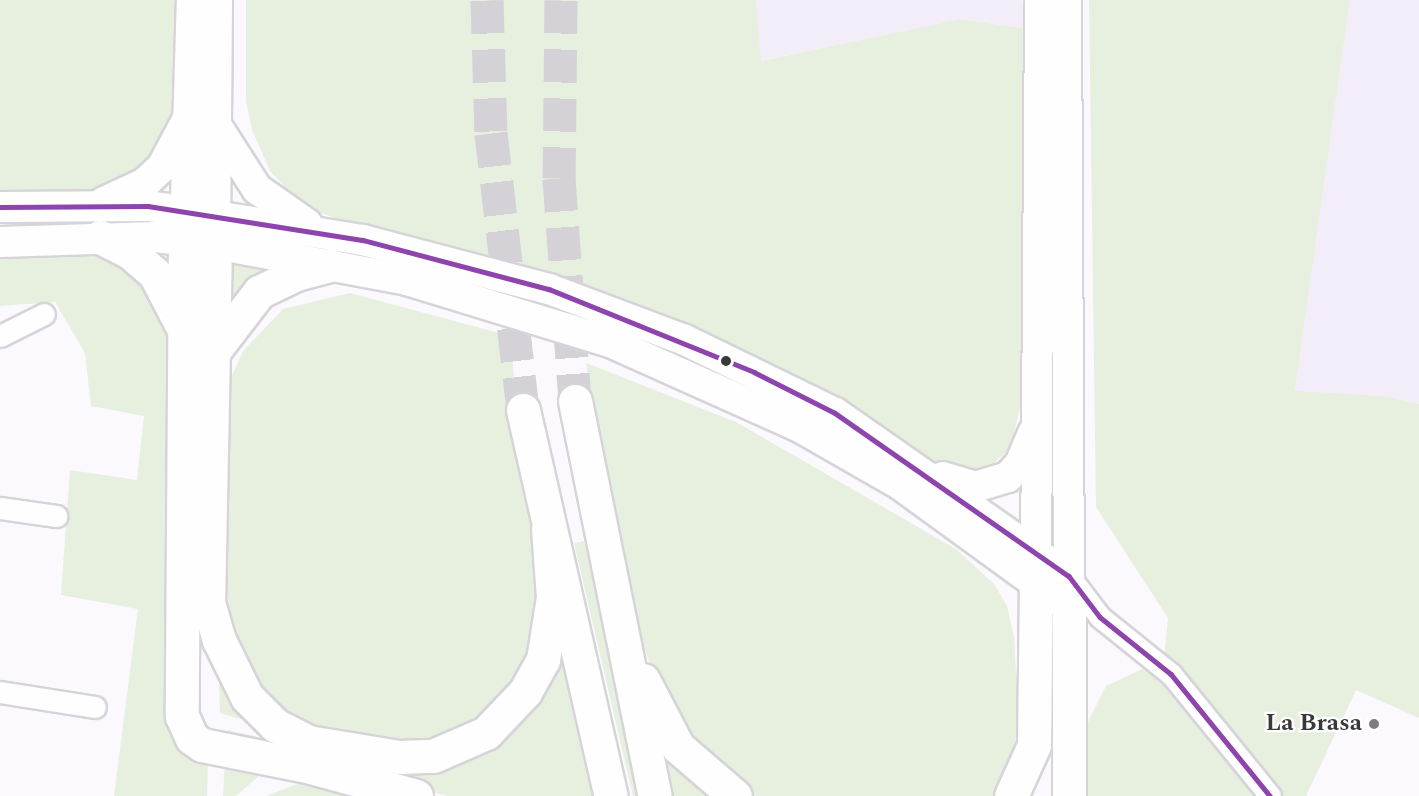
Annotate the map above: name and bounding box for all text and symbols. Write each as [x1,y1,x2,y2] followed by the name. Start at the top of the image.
[720,355,732,367] unlabelled marker
[1266,710,1362,738] place label: La Brasa
[1367,717,1381,731] marker: La Brasa

